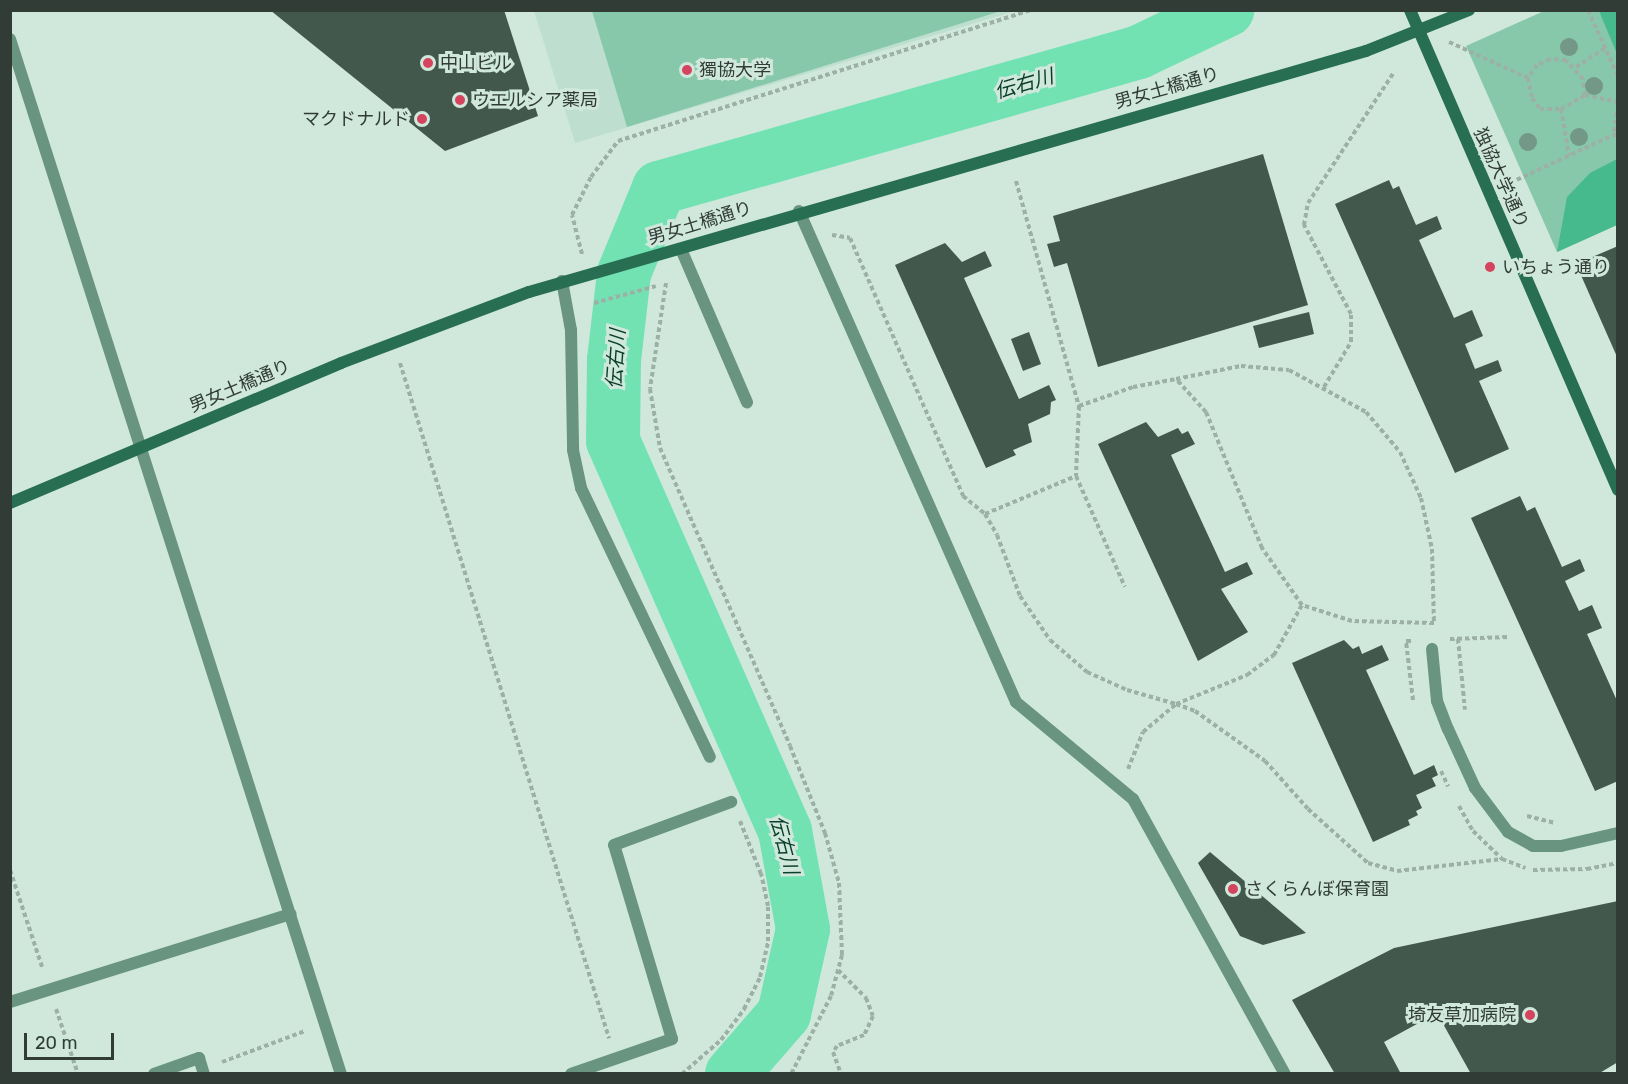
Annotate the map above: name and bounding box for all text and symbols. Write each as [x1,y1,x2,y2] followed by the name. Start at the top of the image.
[440,52,512,74] place label: 中山ビル
[421,56,435,70] marker: 中山ビル
[699,59,771,81] place label: 獨協大学
[680,63,694,77] marker: 獨協大学
[1112,63,1222,113] street label: 男女土橋通り
[992,64,1056,104] water label: 伝右川
[472,89,598,111] place label: ウエルシア薬局
[453,93,467,107] marker: ウエルシア薬局
[302,108,410,130] place label: マクドナルド
[415,112,429,126] marker: マクドナルド
[1469,124,1533,232] street label: 独協大学通り
[645,197,755,249] street label: 男女土橋通り
[1502,256,1610,278] place label: いちょう通り
[1483,260,1497,274] marker: いちょう通り
[602,328,630,390] water label: 伝右川
[186,355,294,417] street label: 男女土橋通り
[765,813,803,877] water label: 伝右川
[1245,878,1389,900] place label: さくらんぼ保育園
[1226,882,1240,896] marker: さくらんぼ保育園
[1408,1004,1516,1026] place label: 埼友草加病院
[1521,1006,1539,1024] marker: 埼友草加病院
[27,1021,117,1059] scale bar
[35,1032,77,1054] text: 20 m

